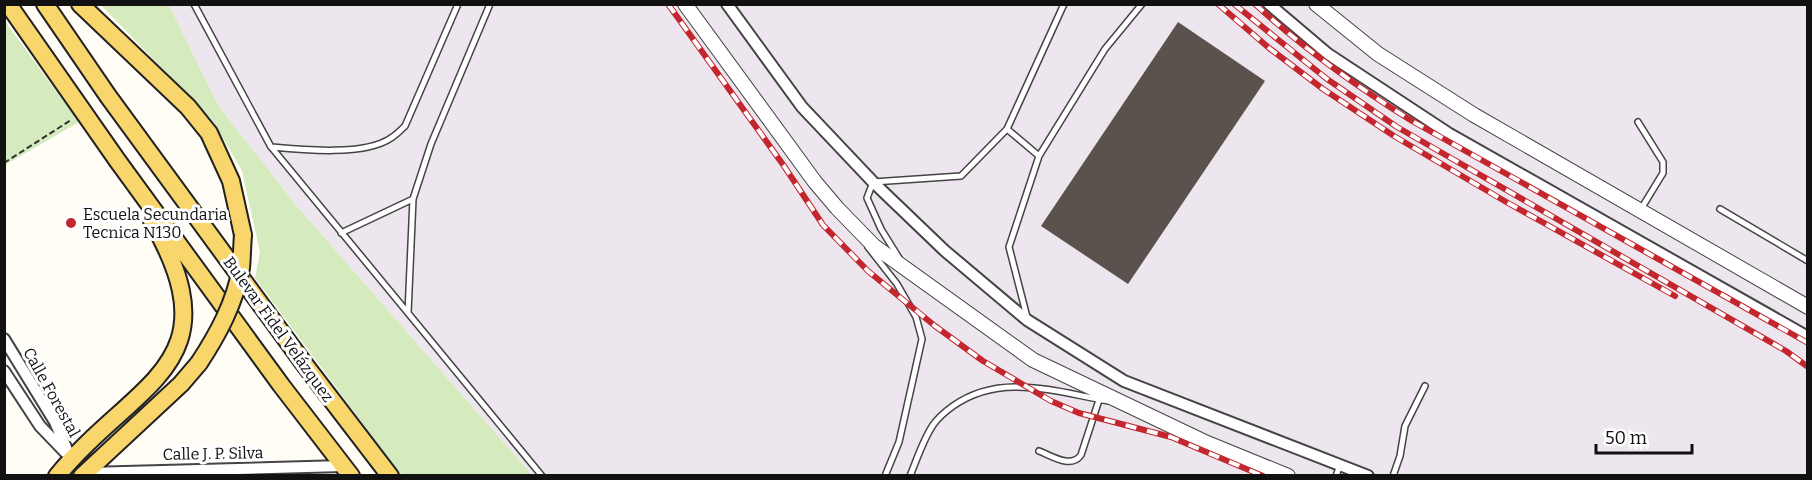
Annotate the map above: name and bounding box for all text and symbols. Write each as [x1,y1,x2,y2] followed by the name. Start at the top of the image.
[83,205,228,242] place label: Escuela Secundaria Tecnica N130
[64,216,78,230] marker: Escuela Secundaria Tecnica N130
[220,253,338,406] street label: Bulevar Fidel Velázquez
[19,344,84,441] street label: Calle Forestal
[1596,417,1692,455] scale bar
[1605,427,1647,449] text: 50 m
[162,443,264,464] street label: Calle J. P. Silva

